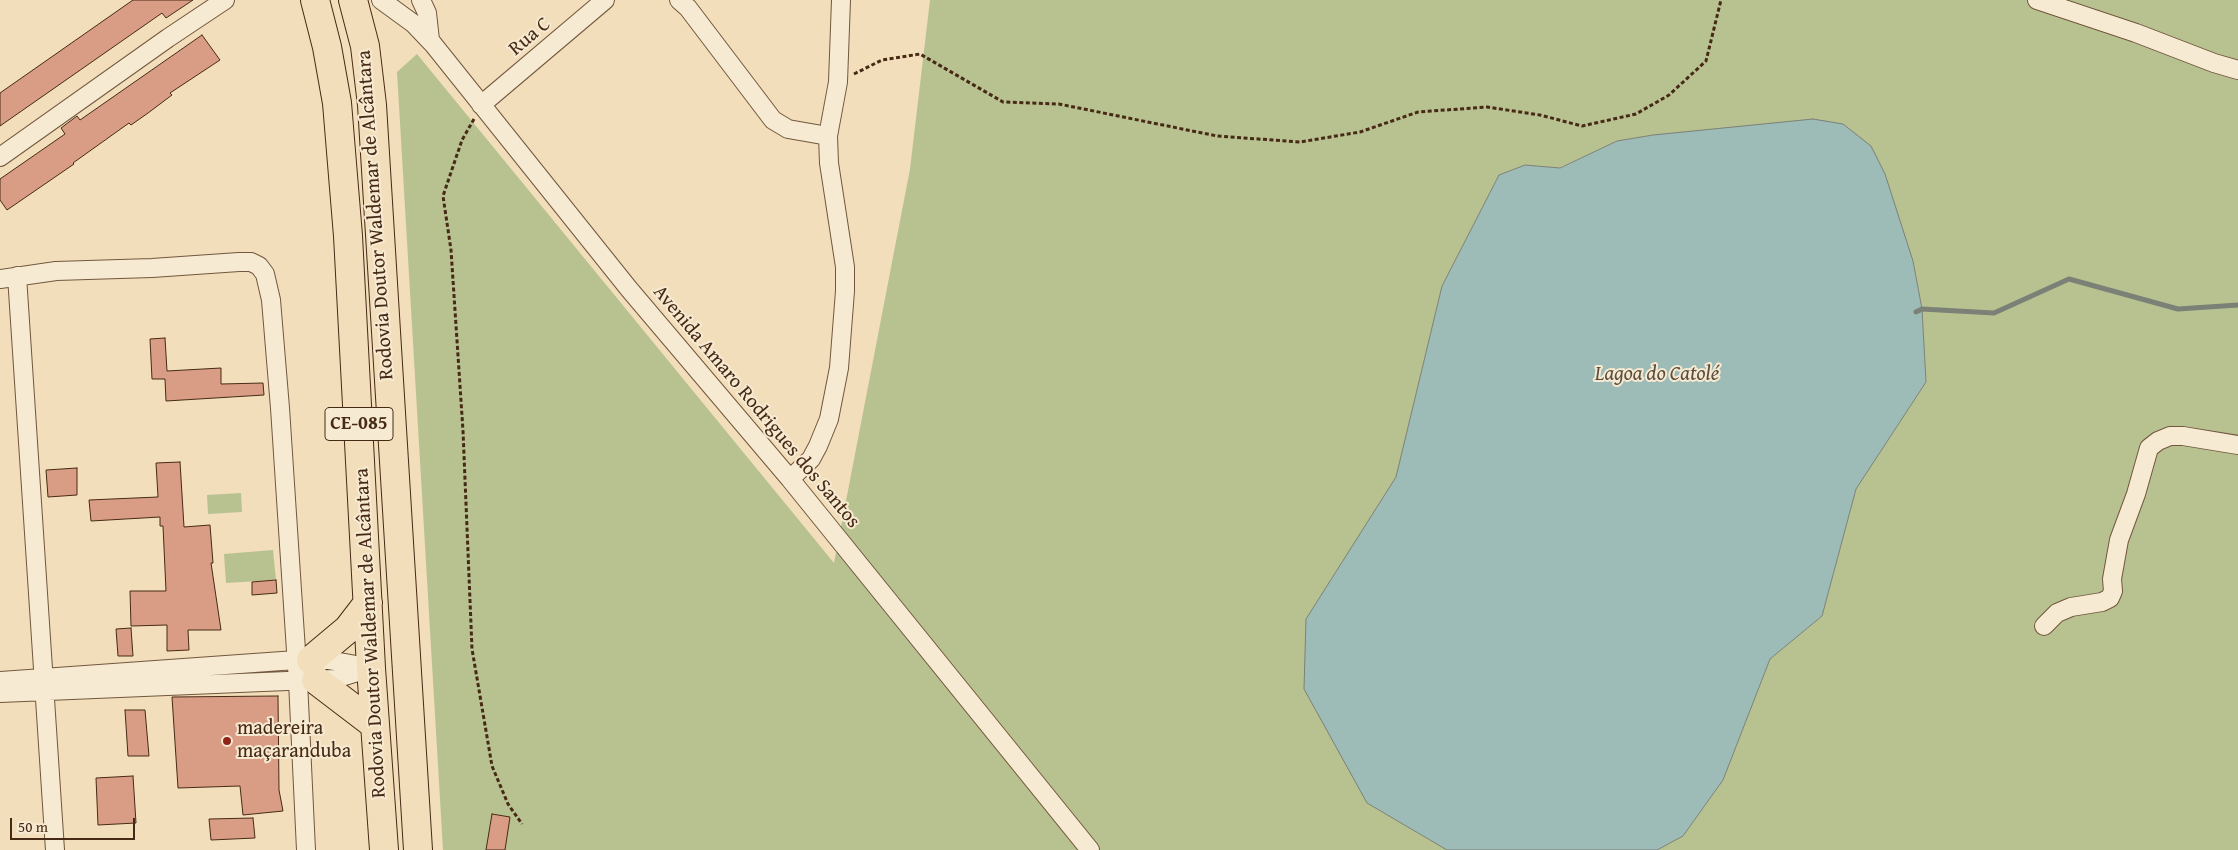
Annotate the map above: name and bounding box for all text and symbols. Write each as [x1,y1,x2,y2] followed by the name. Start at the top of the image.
[504,13,556,61] street label: Rua C
[353,49,399,381] street label: Rodovia Doutor Waldemar de Alcântara
[647,281,865,533] street label: Avenida Amaro Rodrigues dos Santos
[1595,362,1719,388] water label: Lagoa do Catolé
[325,408,393,440] road number: CE-085
[350,467,392,799] street label: Rodovia Doutor Waldemar de Alcântara
[237,717,351,764] place label: madereira maçaranduba
[221,735,233,747] marker: madereira maçaranduba
[12,808,138,840] scale bar
[18,816,48,837] text: 50 m

